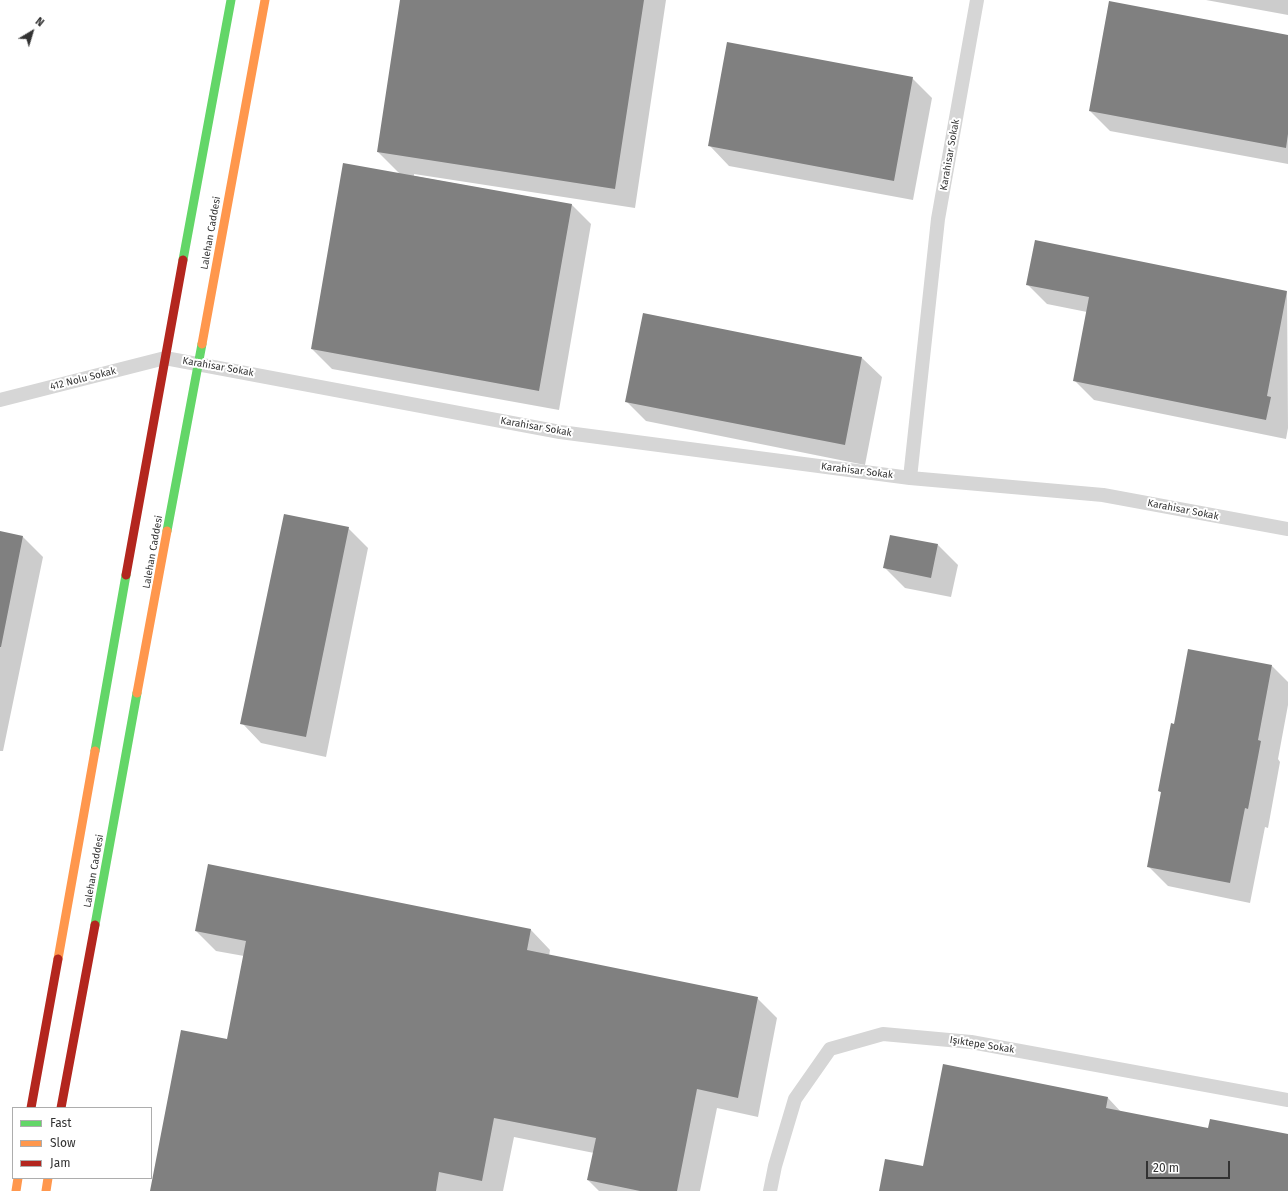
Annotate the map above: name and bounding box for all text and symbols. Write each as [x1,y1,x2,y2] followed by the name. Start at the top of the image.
[12,12,52,52] north arrow
[33,15,47,30] text: N
[938,118,962,192] street label: Karahisar Sokak
[199,195,223,271] street label: Lalehan Caddesi
[181,355,255,379] street label: Karahisar Sokak
[49,365,117,393] street label: 412 Nolu Sokak
[499,415,573,439] street label: Karahisar Sokak
[820,461,894,481] street label: Karahisar Sokak
[1146,497,1220,523] street label: Karahisar Sokak
[141,514,165,590] street label: Lalehan Caddesi
[82,833,106,909] street label: Lalehan Caddesi
[949,1034,1015,1056] street label: Işıktepe Sokak
[12,1107,152,1179] legend
[50,1116,72,1130] text: Fast
[50,1136,76,1150] text: Slow
[1148,1153,1232,1179] scale bar
[50,1156,70,1170] text: Jam
[1153,1161,1179,1175] text: 20 m

